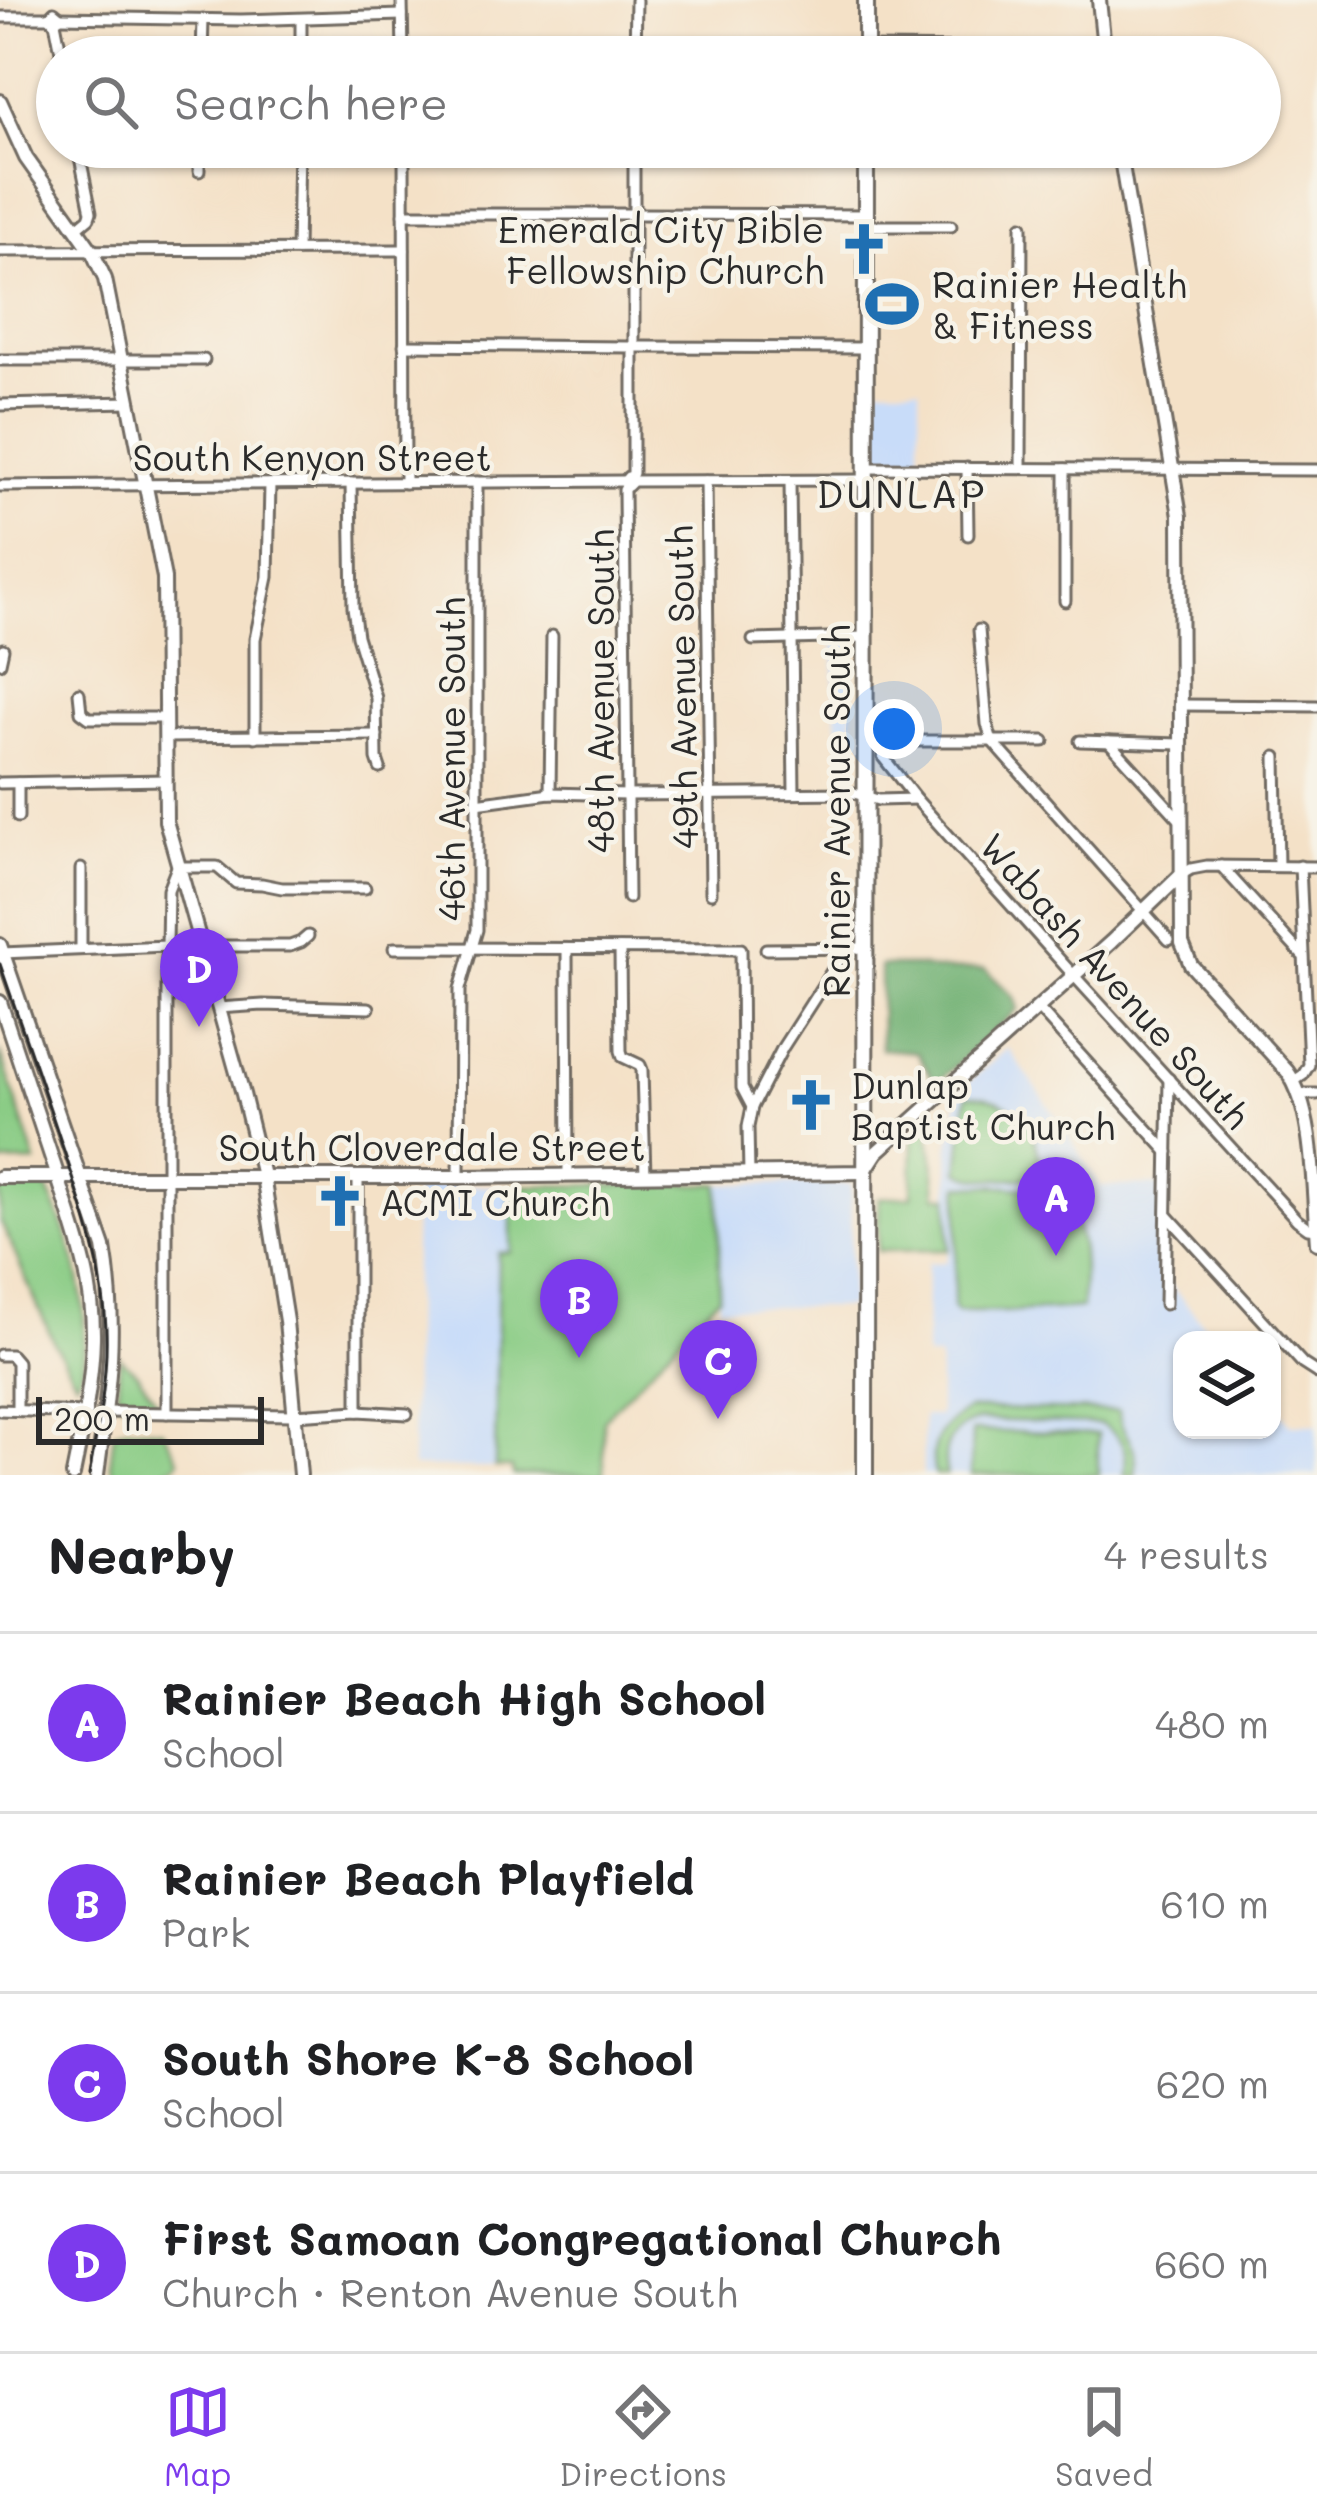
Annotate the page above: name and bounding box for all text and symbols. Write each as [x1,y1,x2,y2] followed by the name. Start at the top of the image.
[36,36,1281,168] search box
[78,69,144,135] icon: search
[174,73,448,131] text: Search here
[498,205,824,293] place label: Emerald City Bible Fellowship Church
[835,220,893,278] church icon: Emerald City Bible Fellowship Church
[932,260,1187,348] place label: Rainier Health & Fitness
[863,275,921,333] sports icon: Rainier Health & Fitness
[132,433,492,481] street label: South Kenyon Street
[817,467,987,518] district label: DUNLAP
[655,525,707,849] street label: 49th Avenue South
[576,529,623,853] street label: 48th Avenue South
[427,597,474,921] street label: 46th Avenue South
[812,625,859,997] street label: Rainier Avenue South
[864,699,924,759] your location
[971,822,1261,1138] street label: Wabash Avenue South
[160,928,238,1027] pin: D
[851,1061,1115,1149] place label: Dunlap Baptist Church
[782,1076,840,1134] church icon: Dunlap Baptist Church
[218,1123,646,1170] street label: South Cloverdale Street
[1017,1157,1095,1256] pin: A
[311,1172,369,1230] church icon: ACMI Church
[380,1178,610,1225] place label: ACMI Church
[540,1259,618,1358] pin: B
[679,1320,757,1419] pin: C
[1173,1331,1281,1439] map controls
[1173,1331,1281,1439] button: layers
[36,1391,264,1444] scale bar
[54,1396,150,1439] text: 200 m
[48,1520,235,1587] text: Nearby
[1104,1528,1269,1579] text: 4 results
[162,1668,766,1726] text: Rainier Beach High School
[73,1697,101,1748] text: A
[1155,1697,1269,1748] text: 480 m
[162,1726,285,1777] text: School
[162,1848,694,1906] text: Rainier Beach Playfield
[74,1877,100,1928] text: B
[1160,1877,1269,1928] text: 610 m
[162,1906,250,1957] text: Park
[162,2028,694,2086] text: South Shore K-8 School
[73,2057,101,2108] text: C
[1156,2057,1269,2108] text: 620 m
[162,2086,285,2137] text: School
[162,2208,1001,2266] text: First Samoan Congregational Church
[73,2237,101,2288] text: D
[1154,2237,1269,2288] text: 660 m
[162,2266,738,2317] text: Church · Renton Avenue South
[164,2379,231,2494] tab: Map
[559,2379,727,2494] tab: Directions
[1055,2379,1153,2494] tab: Saved

